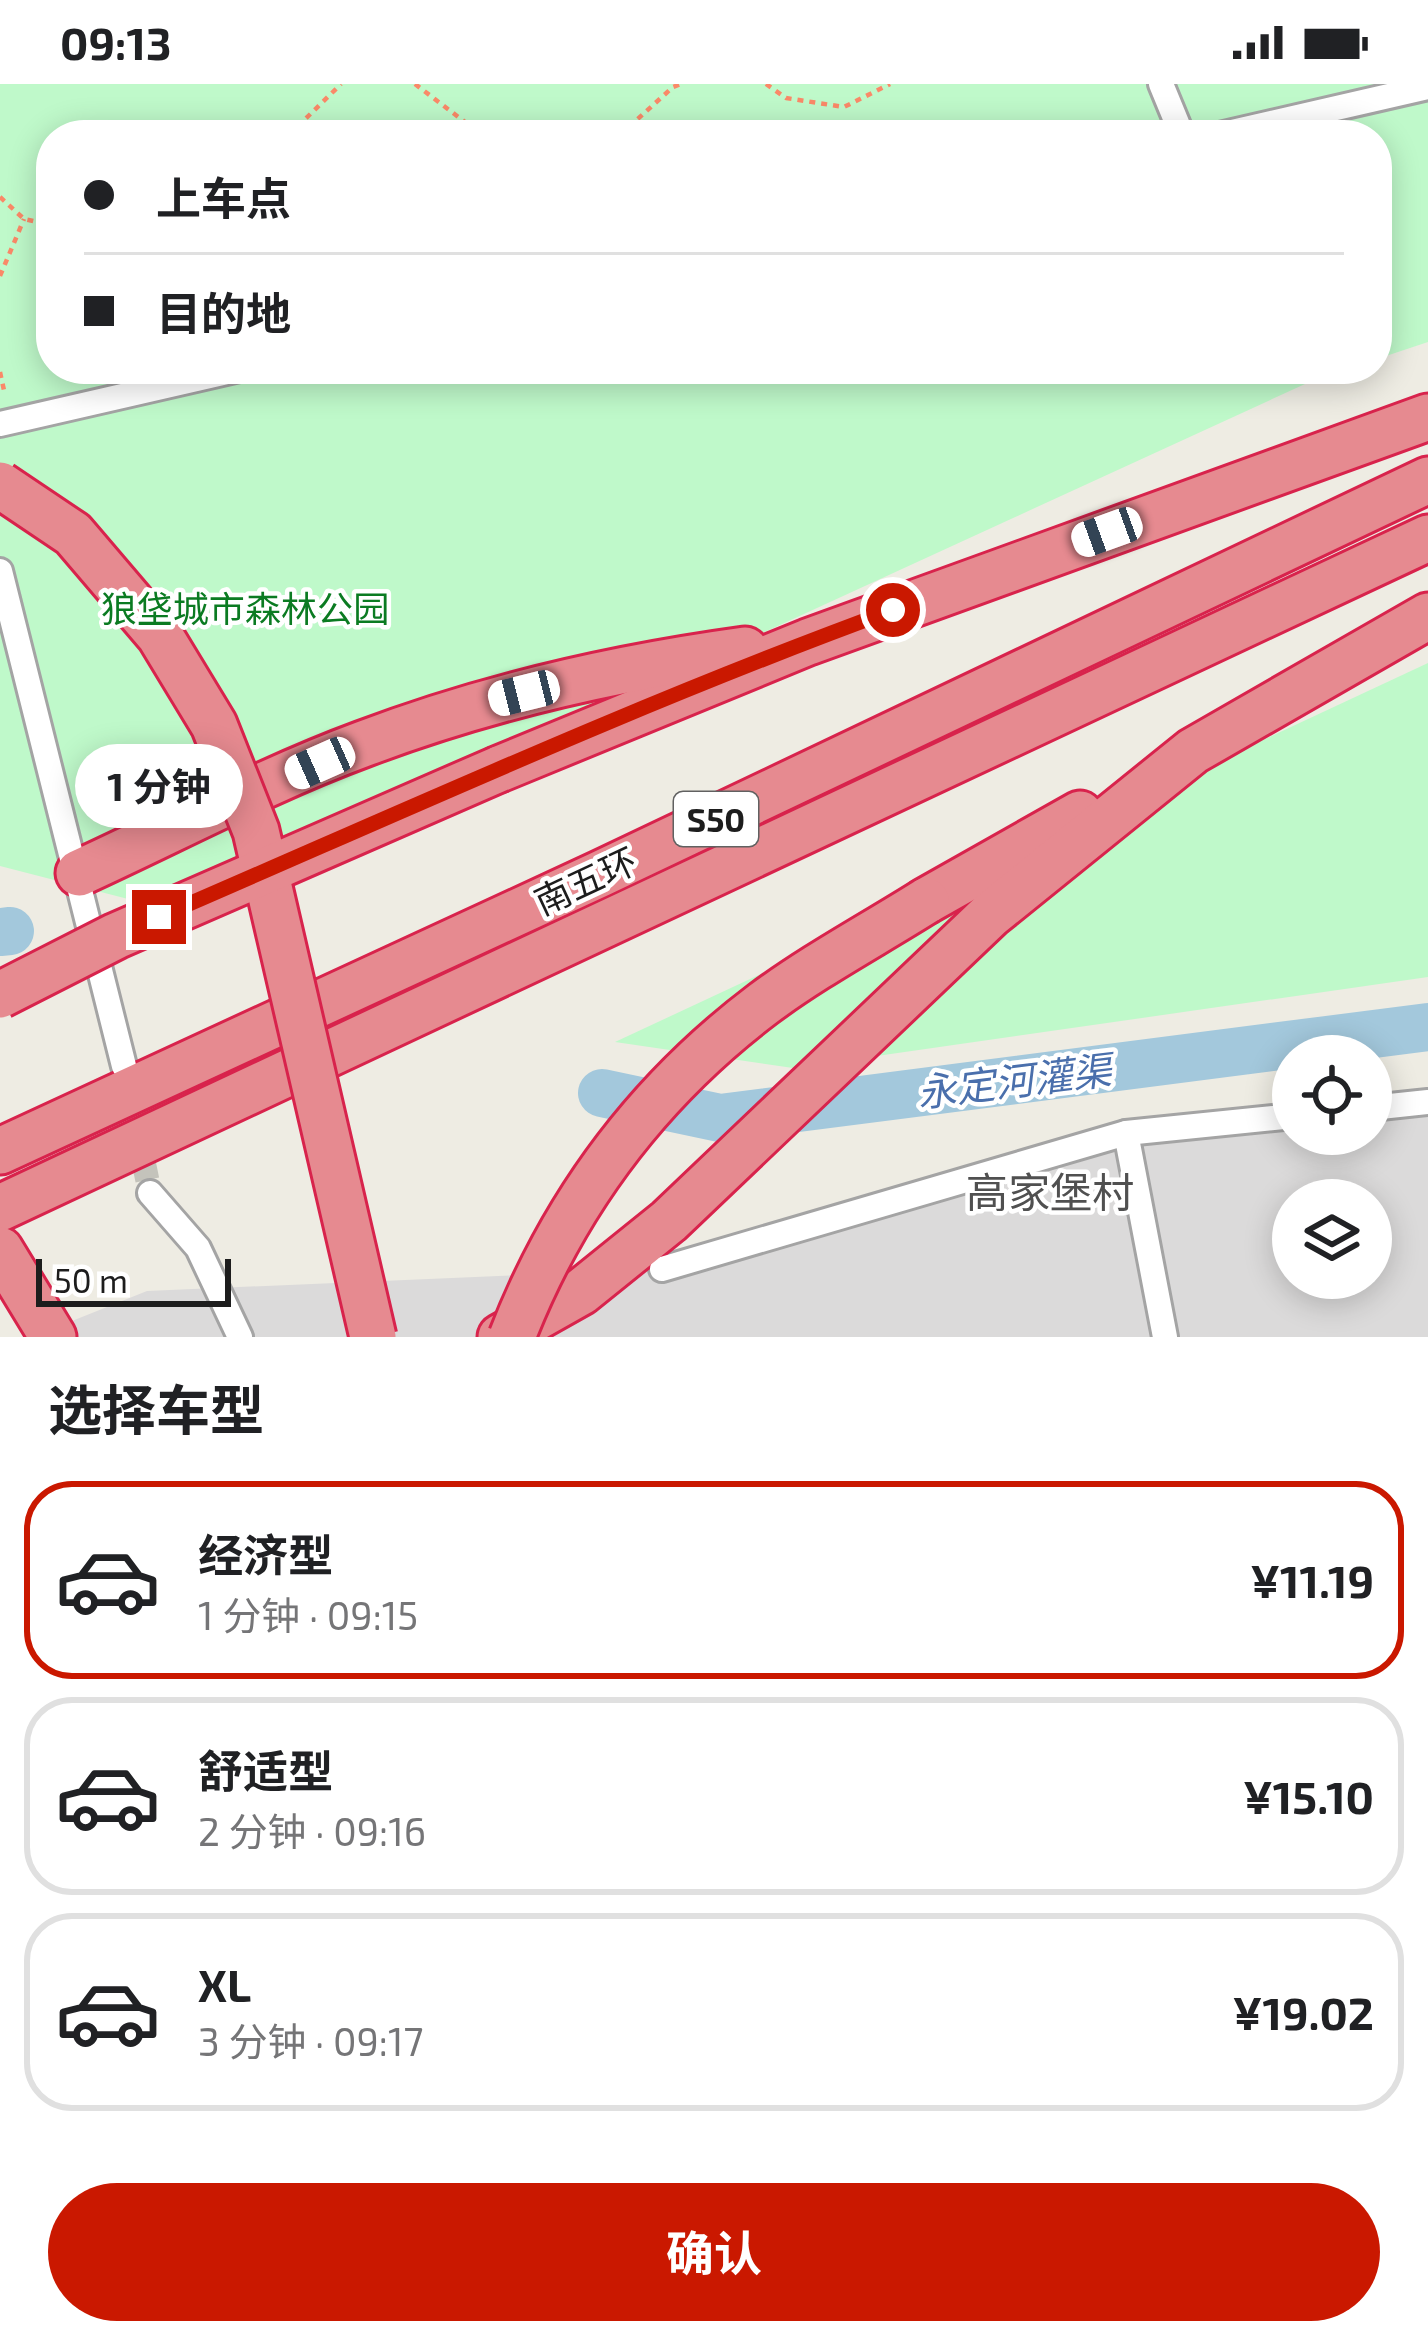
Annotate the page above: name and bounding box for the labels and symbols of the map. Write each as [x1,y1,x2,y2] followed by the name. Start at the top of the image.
[1067,503,1147,561] car
[866,583,920,637] route start
[101,586,389,629] park label: 狼垡城市森林公园
[485,667,563,719] car
[280,732,360,794] car
[75,743,243,827] callout: 1 分钟
[674,792,758,846] road number: S50
[527,838,643,922] street label: 南五环
[132,890,186,944] route end
[914,1044,1119,1115] water label: 永定河灌渠
[966,1166,1134,1216] district label: 高家堡村
[36,1253,231,1306] scale bar

